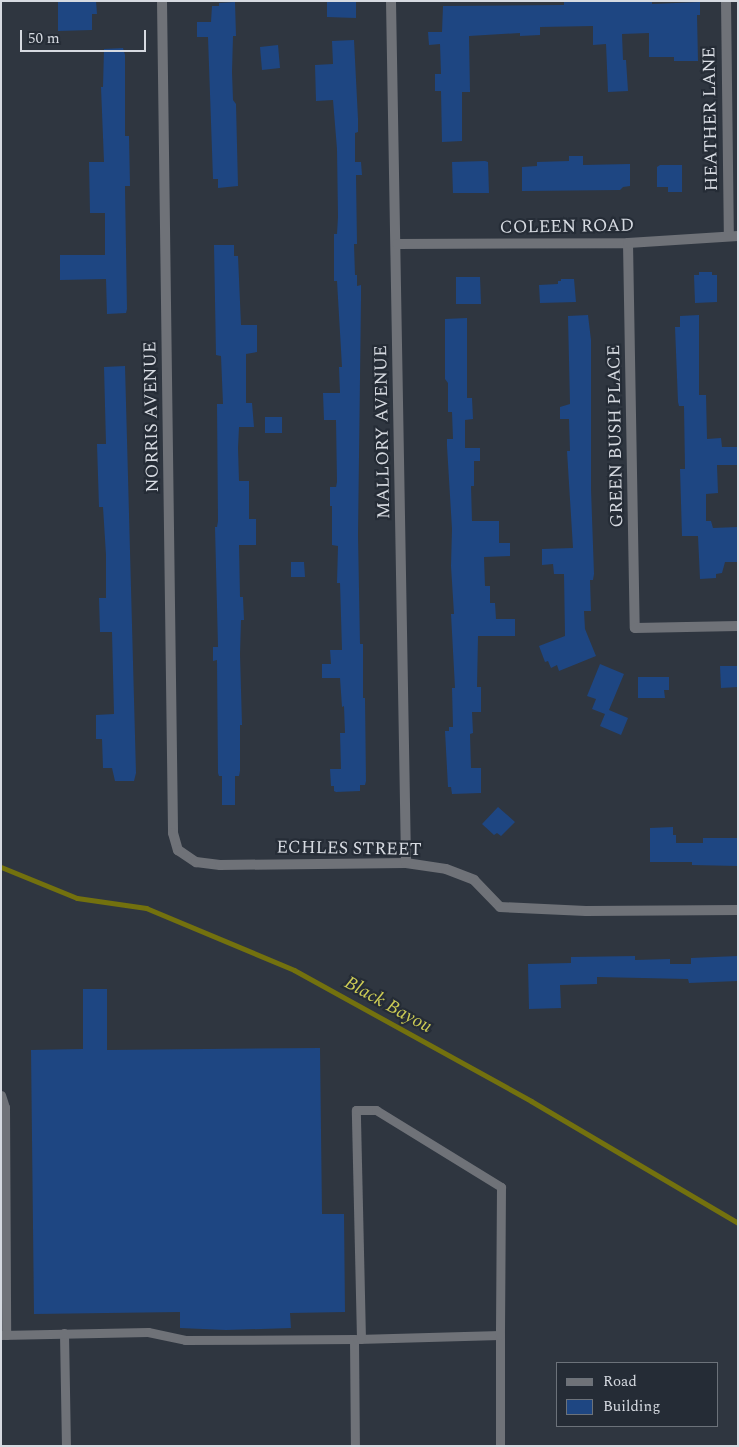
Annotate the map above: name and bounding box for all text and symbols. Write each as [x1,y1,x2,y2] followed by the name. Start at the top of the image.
[22,20,149,52] scale bar
[28,27,60,50] text: 50 m
[699,47,723,191] street label: HEATHER LANE
[500,215,634,239] street label: COLEEN ROAD
[140,341,164,493] street label: NORRIS AVENUE
[604,344,628,528] street label: GREEN BUSH PLACE
[371,345,395,519] street label: MALLORY AVENUE
[276,837,422,861] street label: ECHLES STREET
[340,972,436,1038] water label: Black Bayou
[556,1362,719,1427] legend
[603,1370,637,1393] text: Road
[603,1395,660,1418] text: Building

